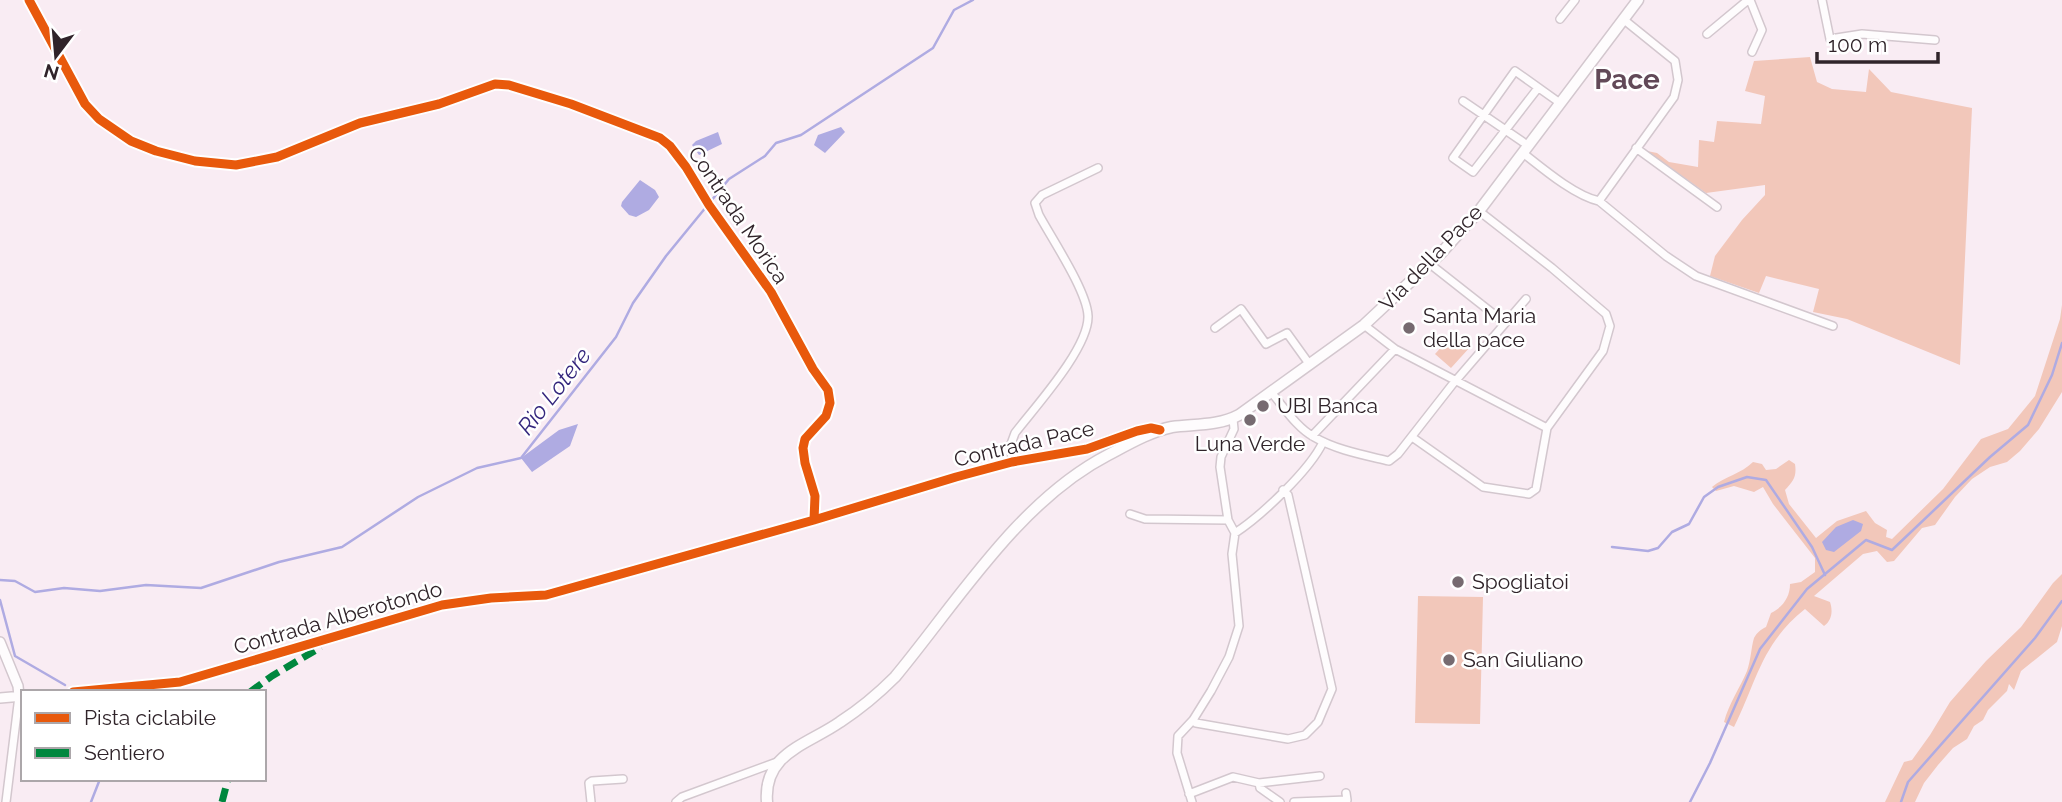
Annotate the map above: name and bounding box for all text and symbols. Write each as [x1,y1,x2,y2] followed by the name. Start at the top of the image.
[21,21,91,91] north arrow
[1817,21,1938,65] scale bar
[1828,32,1887,57] text: 100 m
[41,60,61,85] text: N
[1594,63,1660,96] district label: Pace
[683,141,794,288] street label: Contrada Morica
[1374,200,1487,316] street label: Via della Pace
[1423,303,1536,352] place label: Santa Maria della pace
[1401,320,1417,336] marker: Santa Maria della pace
[511,342,596,439] water label: Rio Lotere
[1277,393,1378,418] place label: UBI Banca
[1255,398,1271,414] marker: UBI Banca
[1242,412,1258,428] marker: Luna Verde
[951,415,1096,472] street label: Contrada Pace
[1195,431,1305,456] place label: Luna Verde
[1472,569,1569,594] place label: Spogliatoi
[1450,574,1466,590] marker: Spogliatoi
[231,576,445,659] street label: Contrada Alberotondo
[1463,647,1583,672] place label: San Giuliano
[1441,652,1457,668] marker: San Giuliano
[21,690,266,781] legend
[84,705,216,730] text: Pista ciclabile
[84,740,165,765] text: Sentiero

